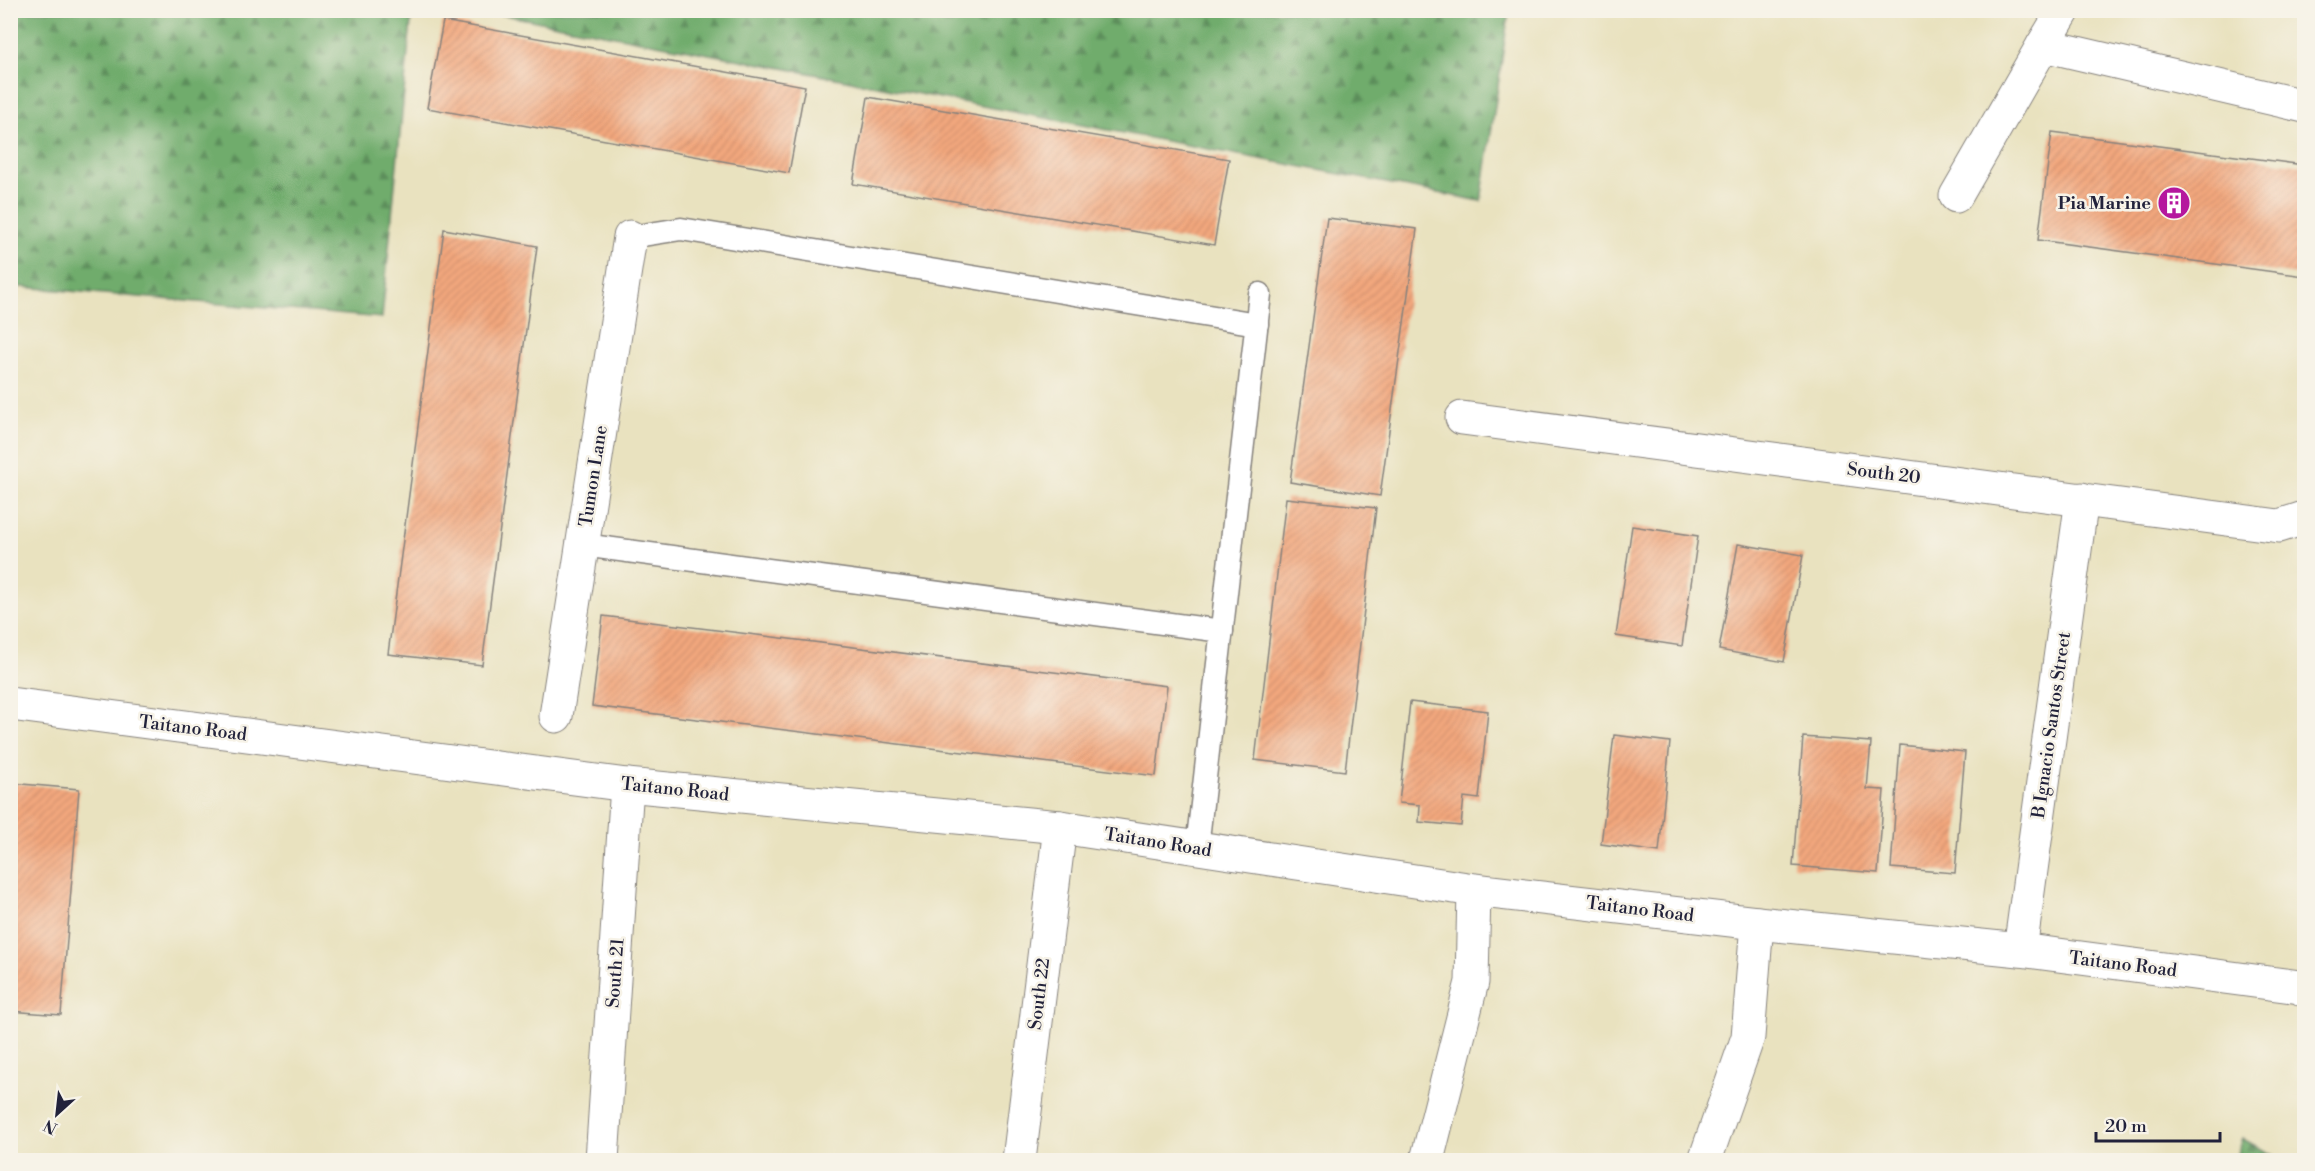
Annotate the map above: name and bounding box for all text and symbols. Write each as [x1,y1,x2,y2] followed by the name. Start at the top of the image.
[2156,185,2192,221] building icon: Pia Marine
[2058,192,2151,215] place label: Pia Marine
[574,424,613,529] street label: Tumon Lane
[1846,458,1922,489] street label: South 20
[2027,630,2076,821] street label: B Ignacio Santos Street
[138,710,249,747] street label: Taitano Road
[620,772,731,807] street label: Taitano Road
[1103,823,1214,862] street label: Taitano Road
[1585,891,1696,928] street label: Taitano Road
[602,937,629,1009] street label: South 21
[2068,946,2179,983] street label: Taitano Road
[1024,957,1055,1031] street label: South 22
[27,1084,87,1144] north arrow
[2096,1105,2220,1143] scale bar
[40,1115,61,1138] text: N
[2105,1115,2147,1138] text: 20 m

